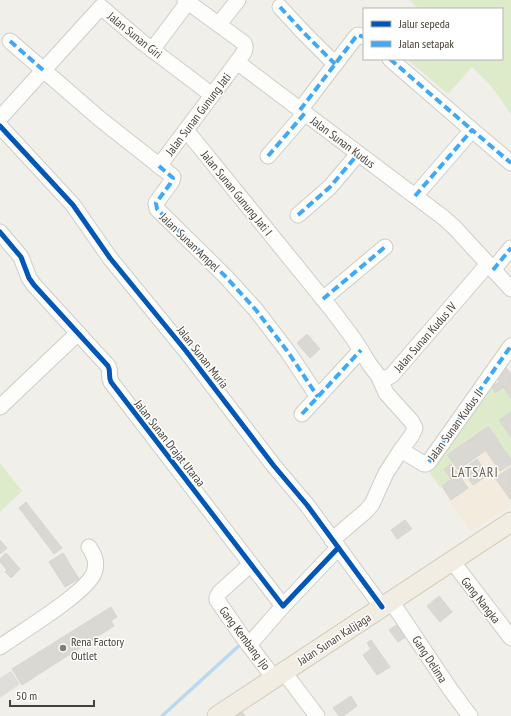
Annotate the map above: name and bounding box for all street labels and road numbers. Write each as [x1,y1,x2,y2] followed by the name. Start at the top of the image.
[104,8,165,62] street label: Jalan Sunan Giri
[161,70,234,159] street label: Jalan Sunan Gunung Jati
[307,112,378,171] street label: Jalan Sunan Kudus
[198,147,276,238] street label: Jalan Sunan Gunung Jati I
[156,209,223,274] street label: Jalan Sunan Ampel
[390,299,460,376] street label: Jalan Sunan Kudus IV
[173,322,232,391] street label: Jalan Sunan Muria
[423,386,486,465] street label: Jalan Sunan Kudus II
[131,396,209,490] street label: Jalan Sunan Drajat Utaraa
[458,574,504,626] street label: Gang Nangka
[216,603,274,673] street label: Gang Kembang Ijo
[294,610,374,669] street label: Jalan Sunan Kalijaga
[409,633,451,685] street label: Gang Delima

